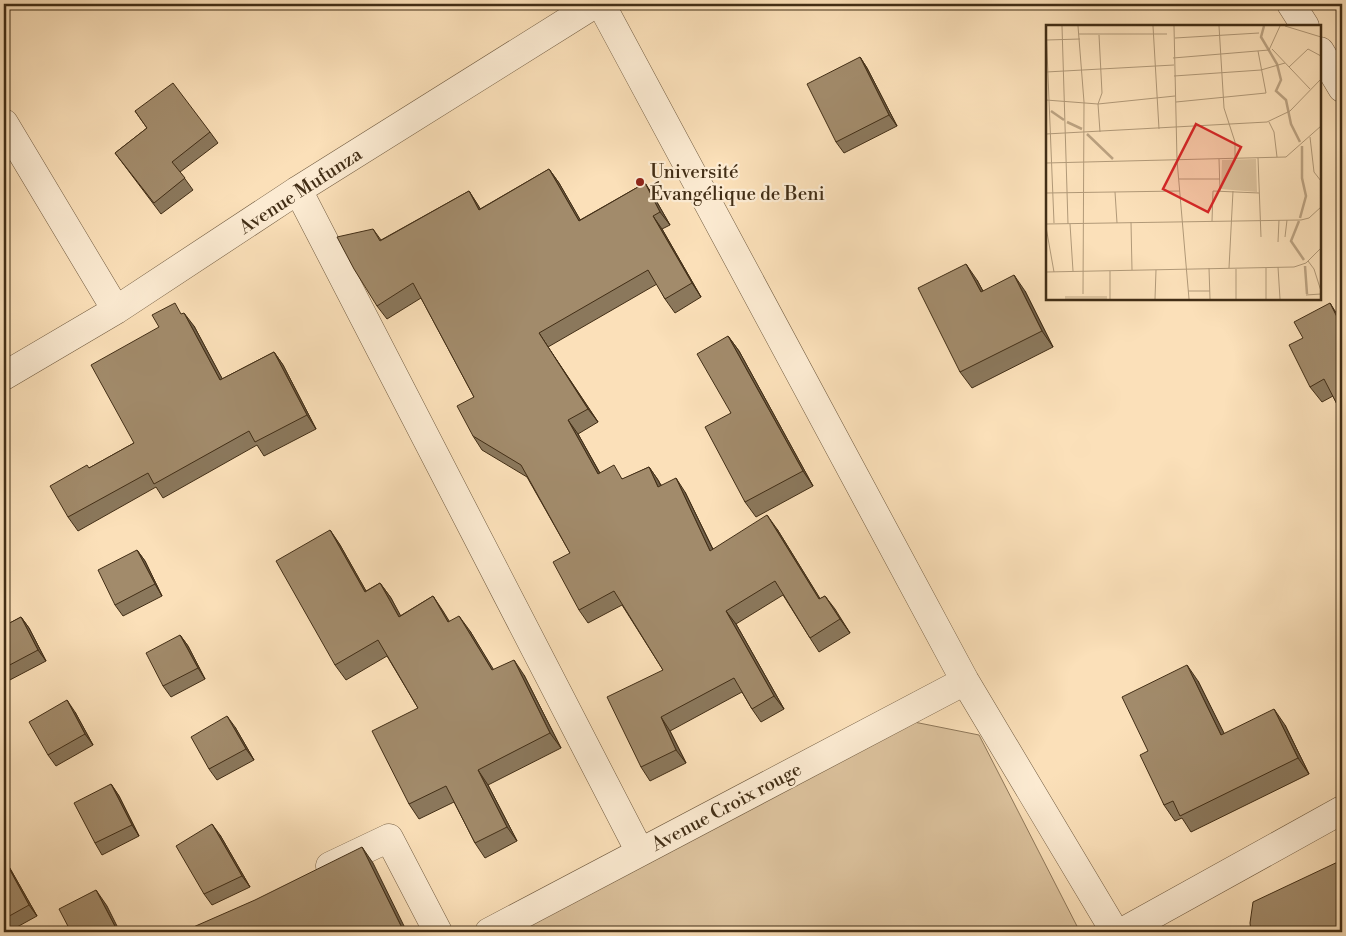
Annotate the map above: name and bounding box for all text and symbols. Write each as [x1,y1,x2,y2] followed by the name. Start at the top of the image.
[1046,25,1321,300] inset map
[234,142,367,240] street label: Avenue Mufunza
[650,160,825,206] place label: Université Évangélique de Beni
[634,176,646,188] marker: Université Évangélique de Beni
[646,757,806,857] street label: Avenue Croix rouge

